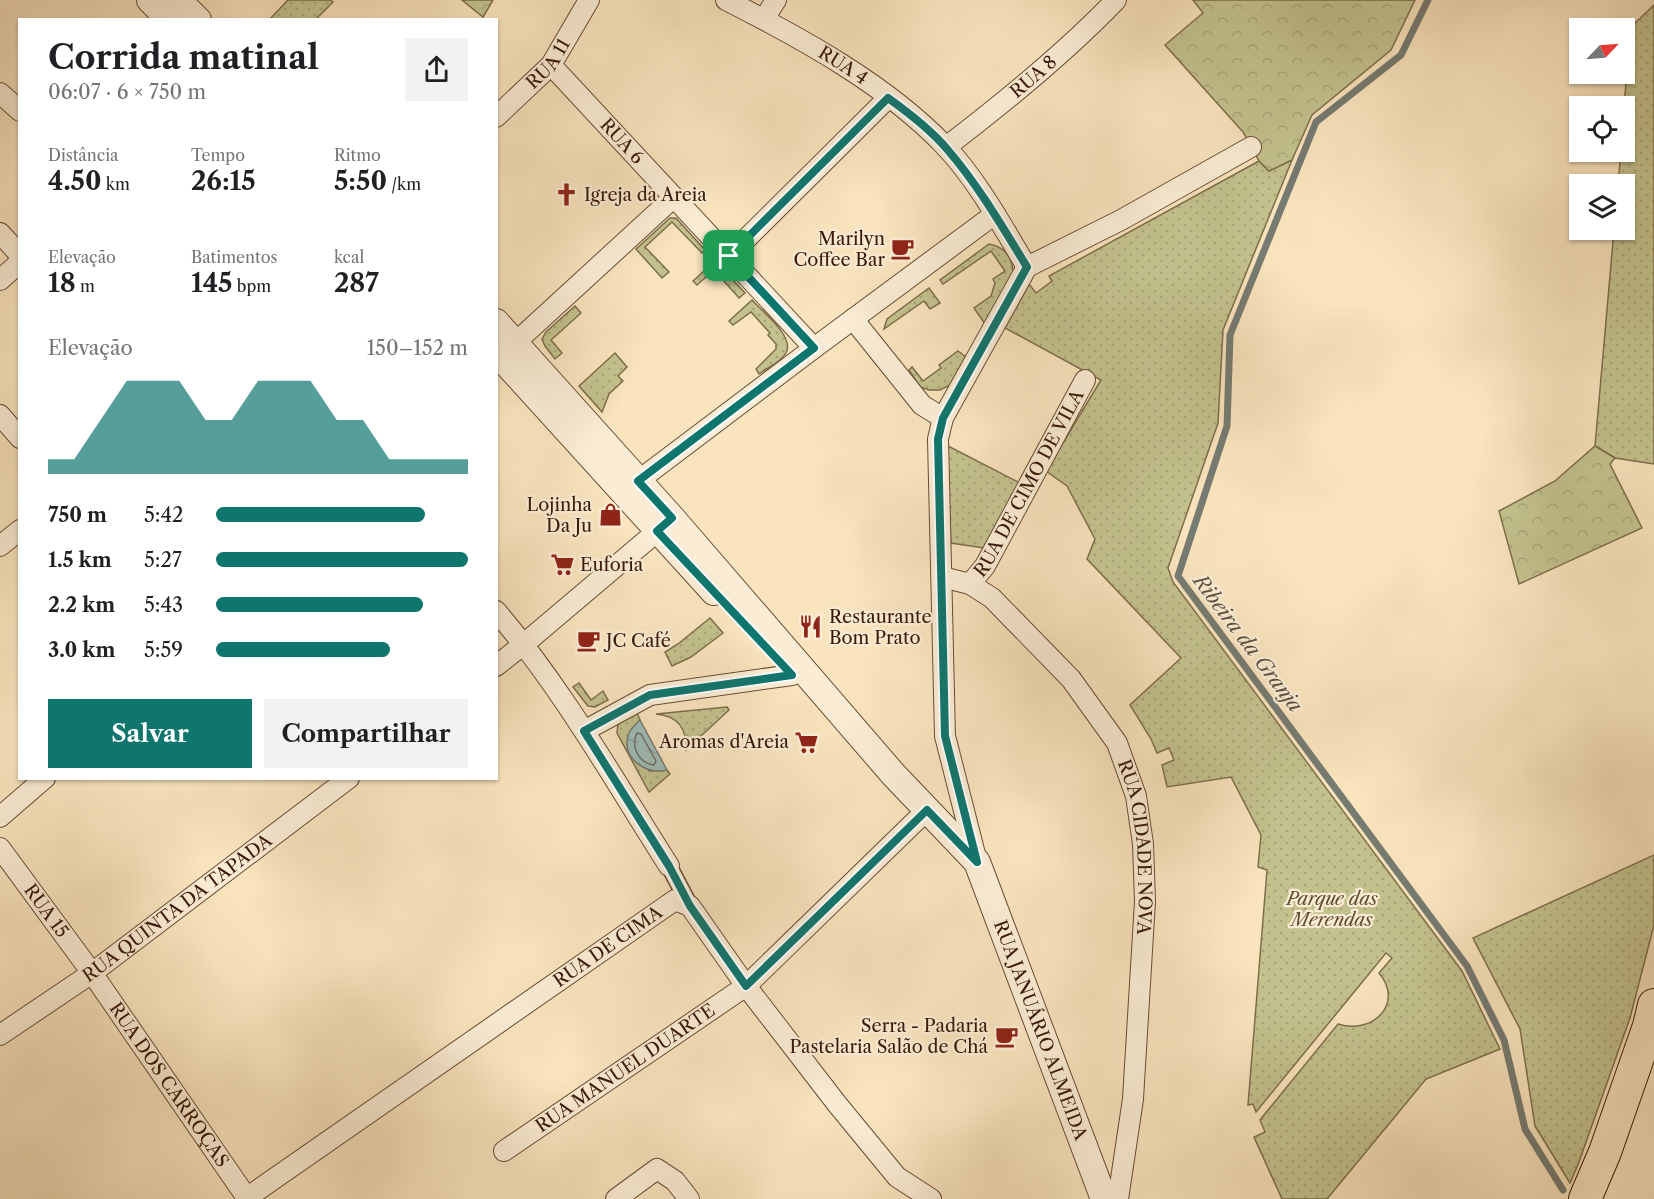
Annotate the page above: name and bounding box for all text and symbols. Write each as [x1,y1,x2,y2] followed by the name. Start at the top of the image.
[1569,18,1635,84] north arrow
[1569,18,1635,240] map controls
[522,34,575,94] street label: RUA 11
[48,37,319,78] text: Corrida matinal
[405,38,468,101] button: share
[814,42,872,89] street label: RUA 4
[1006,51,1061,103] street label: RUA 8
[48,80,206,104] text: 06:07 · 6 × 750 m
[1569,96,1635,162] button: locate
[595,114,648,169] street label: RUA 6
[48,145,119,165] text: Distância
[191,145,245,165] text: Tempo
[334,145,381,165] text: Ritmo
[48,165,102,197] text: 4.50
[191,165,256,197] text: 26:15
[334,165,387,197] text: 5:50
[102,174,130,194] text: km
[387,174,421,194] text: /km
[1569,174,1635,240] button: layers
[553,182,579,208] church icon: Igreja da Areia
[584,184,707,206] place label: Igreja da Areia
[793,228,885,271] place label: Marilyn Coffee Bar
[703,230,754,281] pin
[890,236,916,262] cafe icon: Marilyn Coffee Bar
[712,239,745,272] icon: arrive
[48,247,116,267] text: Elevação
[191,247,277,267] text: Batimentos
[334,247,364,267] text: kcal
[48,267,76,299] text: 18
[191,267,232,299] text: 145
[334,267,379,299] text: 287
[76,276,95,296] text: m
[232,276,271,296] text: bpm
[48,336,133,360] text: Elevação
[367,336,468,360] text: 150–152 m
[969,385,1089,582] street label: RUA DE CIMO DE VILA
[527,494,593,537] place label: Lojinha Da Ju
[597,502,623,528] shop icon: Lojinha Da Ju
[48,503,107,527] text: 750 m
[144,503,184,527] text: 5:42
[48,548,112,572] text: 1.5 km
[144,548,182,572] text: 5:27
[549,552,575,578] supermarket icon: Euforia
[580,554,644,576] place label: Euforia
[1187,568,1308,717] water label: Ribeira da Granja
[48,593,115,617] text: 2.2 km
[144,593,183,617] text: 5:43
[829,606,932,649] place label: Restaurante Bom Prato
[798,614,824,640] restaurant icon: Restaurante Bom Prato
[575,628,601,654] cafe icon: JC Café
[603,630,671,652] place label: JC Café
[48,638,115,662] text: 3.0 km
[144,638,183,662] text: 5:59
[48,699,252,768] button: Salvar
[264,699,468,768] button: Compartilhar
[794,729,820,755] supermarket icon: Aromas d'Areia
[658,731,790,753] place label: Aromas d'Areia
[1113,757,1156,936] street label: RUA CIDADE NOVA
[78,829,277,987] street label: RUA QUINTA DA TAPADA
[19,880,73,942] street label: RUA 15
[1284,888,1378,931] park label: Parque das Merendas
[549,901,667,992] street label: RUA DE CIMA
[989,917,1092,1144] street label: RUA JANUÁRIO ALMEIDA
[105,998,233,1171] street label: RUA DOS CARROÇAS
[532,999,719,1137] street label: RUA MANUEL DUARTE
[789,1015,989,1058] place label: Serra - Padaria Pastelaria Salão de Chá
[993,1023,1019,1049] cafe icon: Serra - Padaria Pastelaria Salão de Chá

